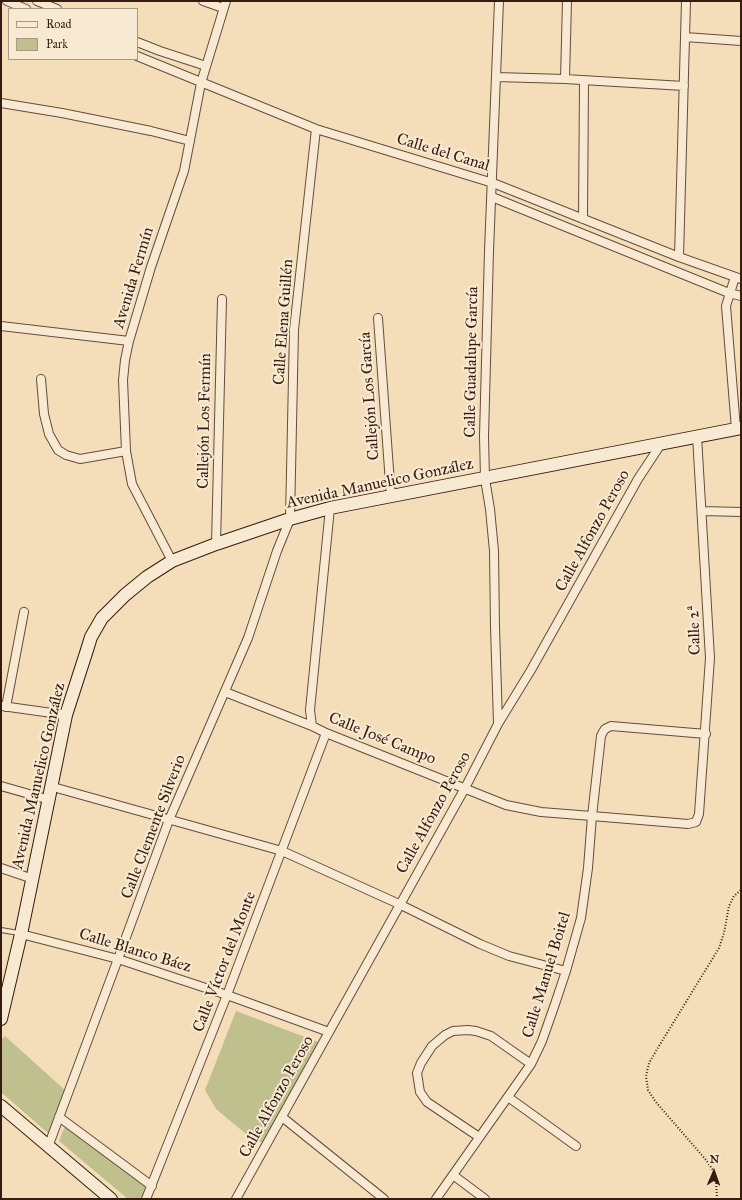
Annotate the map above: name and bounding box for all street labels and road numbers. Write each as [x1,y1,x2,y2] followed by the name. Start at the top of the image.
[394,130,492,176] street label: Calle del Canal
[110,225,158,331] street label: Avenida Fermín
[270,258,298,386] street label: Calle Elena Guillén
[461,286,483,438] street label: Calle Guadalupe García
[356,331,384,461] street label: Callejón Los García
[194,353,216,489] street label: Callejón Los Fermín
[285,455,475,513] street label: Avenida Manuelico González
[552,467,634,595] street label: Calle Alfonzo Peroso
[685,605,705,655] street label: Calle 2ª
[8,681,70,871] street label: Avenida Manuelico González
[326,709,438,769] street label: Calle José Campo
[393,749,475,877] street label: Calle Alfonzo Peroso
[118,752,190,902] street label: Calle Clemente Silverio
[189,889,261,1035] street label: Calle Víctor del Monte
[519,910,575,1040] street label: Calle Manuel Boitel
[76,925,194,977] street label: Calle Blanco Báez
[236,1033,318,1161] street label: Calle Alfonzo Peroso

